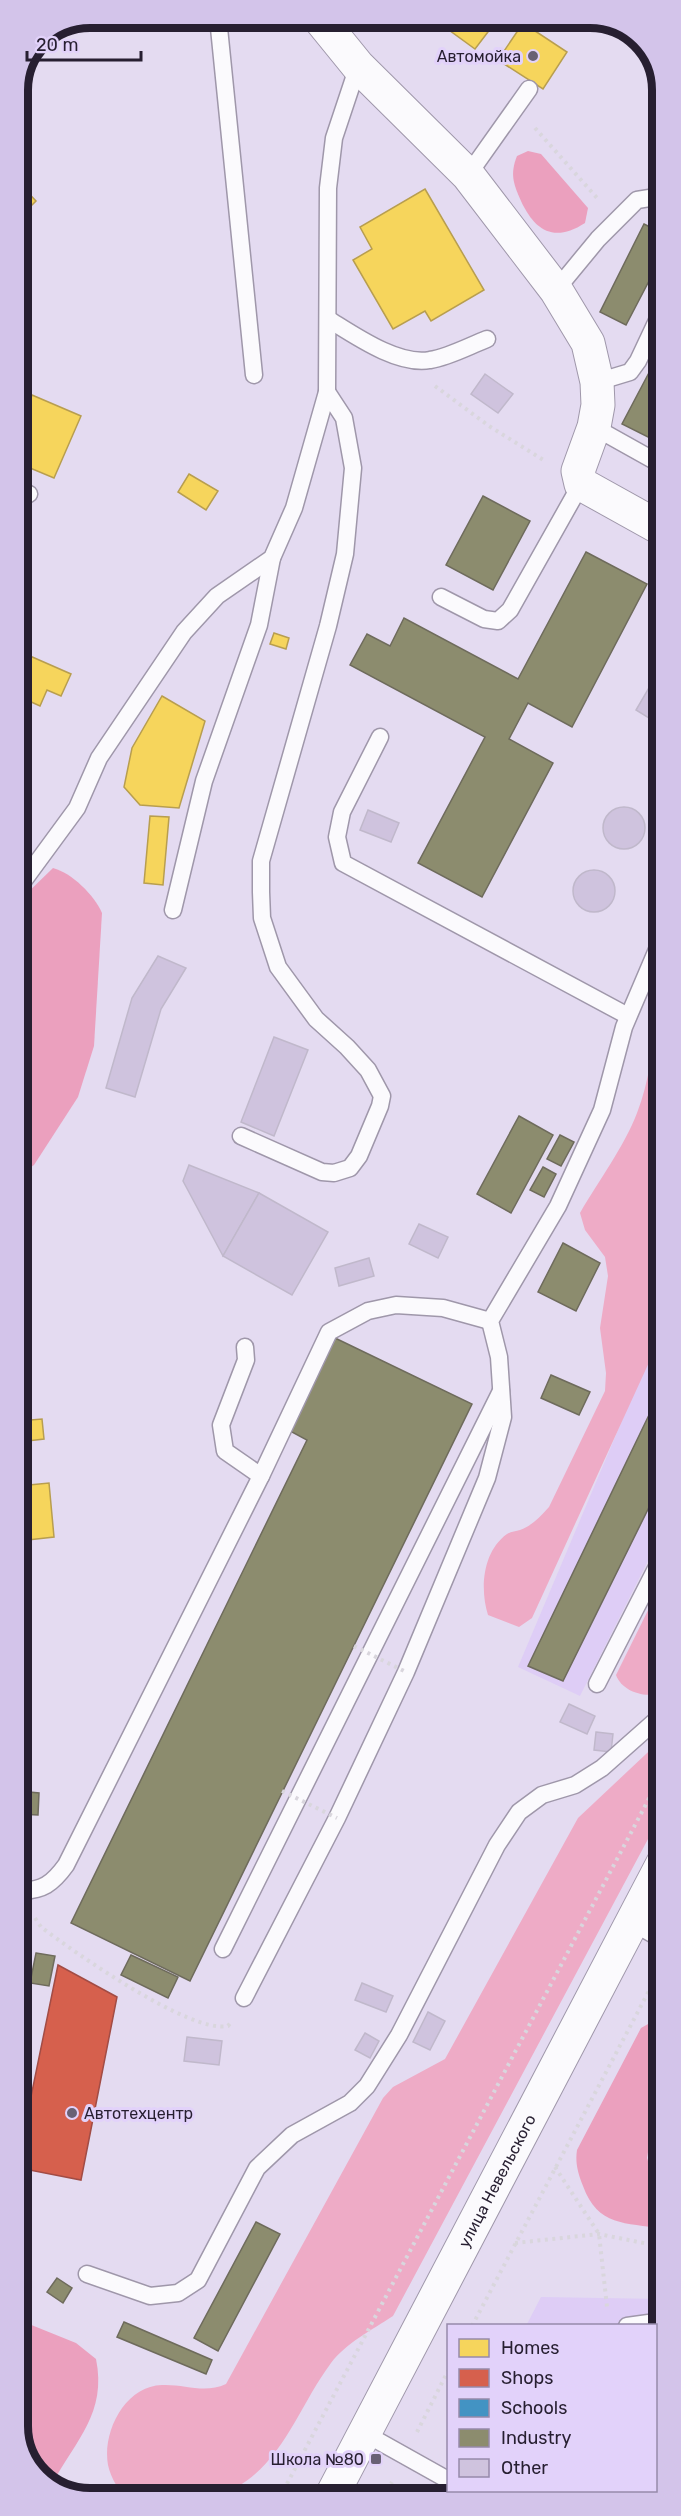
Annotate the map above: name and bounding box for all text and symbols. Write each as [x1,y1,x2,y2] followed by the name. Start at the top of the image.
[27,24,141,62] scale bar
[36,34,78,56] text: 20 m
[437,47,521,66] place label: Автомойка
[526,49,540,63] marker: Автомойка
[84,2104,193,2123] place label: Автотехцентр
[65,2106,79,2120] marker: Автотехцентр
[454,2111,540,2251] street label: улица Невельского
[447,2324,657,2492] legend
[501,2337,559,2359] text: Homes
[501,2367,553,2389] text: Shops
[501,2397,567,2419] text: Schools
[501,2427,571,2449] text: Industry
[271,2450,364,2469] place label: Школа №80
[369,2452,383,2466] marker: Школа №80
[501,2457,548,2479] text: Other

